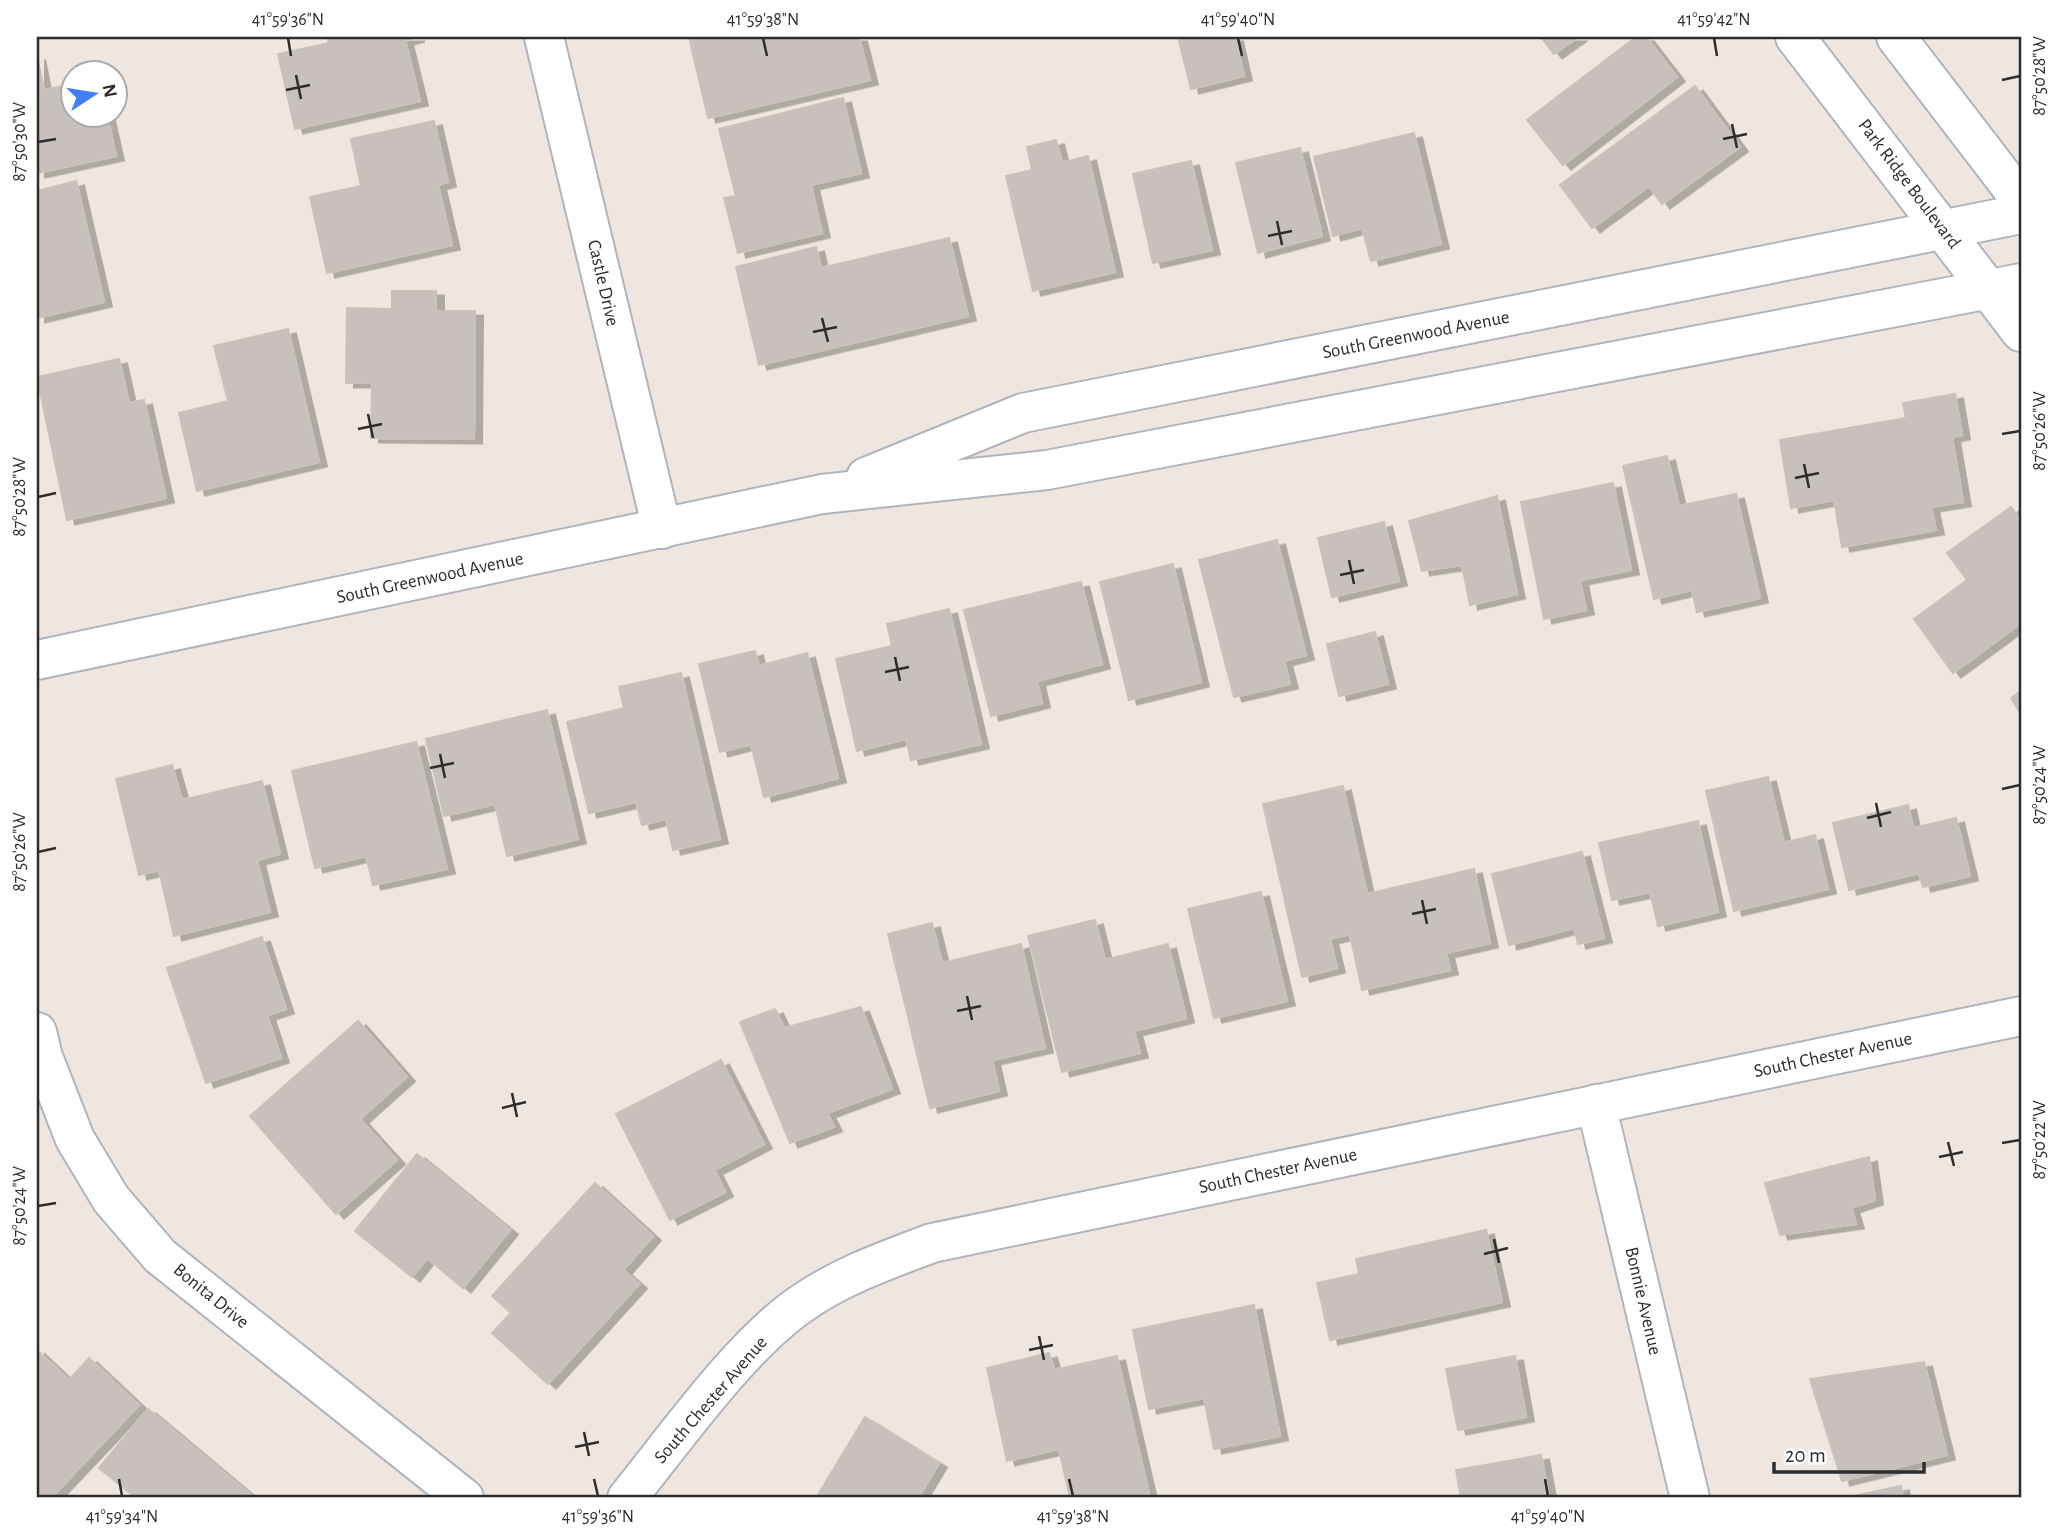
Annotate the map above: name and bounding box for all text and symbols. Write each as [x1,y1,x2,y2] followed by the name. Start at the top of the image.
[252,11,324,29] text: 41°59'36"N
[727,11,799,29] text: 41°59'38"N
[1201,11,1275,29] text: 41°59'40"N
[1677,11,1751,29] text: 41°59'42"N
[2031,36,2049,116] text: 87°50'28"W
[60,60,130,130] north arrow
[98,82,120,99] text: N
[11,102,29,182] text: 87°50'30"W
[1854,116,1964,252] street label: Park Ridge Boulevard
[584,238,622,328] street label: Castle Drive
[1321,308,1511,362] street label: South Greenwood Avenue
[2031,391,2049,471] text: 87°50'26"W
[11,457,29,537] text: 87°50'28"W
[335,549,525,607] street label: South Greenwood Avenue
[2031,745,2049,825] text: 87°50'24"W
[11,812,29,892] text: 87°50'26"W
[1752,1029,1914,1081] street label: South Chester Avenue
[2031,1100,2049,1180] text: 87°50'22"W
[1197,1145,1359,1197] street label: South Chester Avenue
[11,1166,29,1246] text: 87°50'24"W
[1621,1245,1665,1357] street label: Bonnie Avenue
[170,1260,252,1332] street label: Bonita Drive
[651,1333,771,1467] street label: South Chester Avenue
[1774,1430,1925,1474] scale bar
[1785,1445,1826,1466] text: 20 m
[86,1508,158,1526] text: 41°59'34"N
[562,1508,634,1526] text: 41°59'36"N
[1037,1508,1109,1526] text: 41°59'38"N
[1511,1508,1585,1526] text: 41°59'40"N

